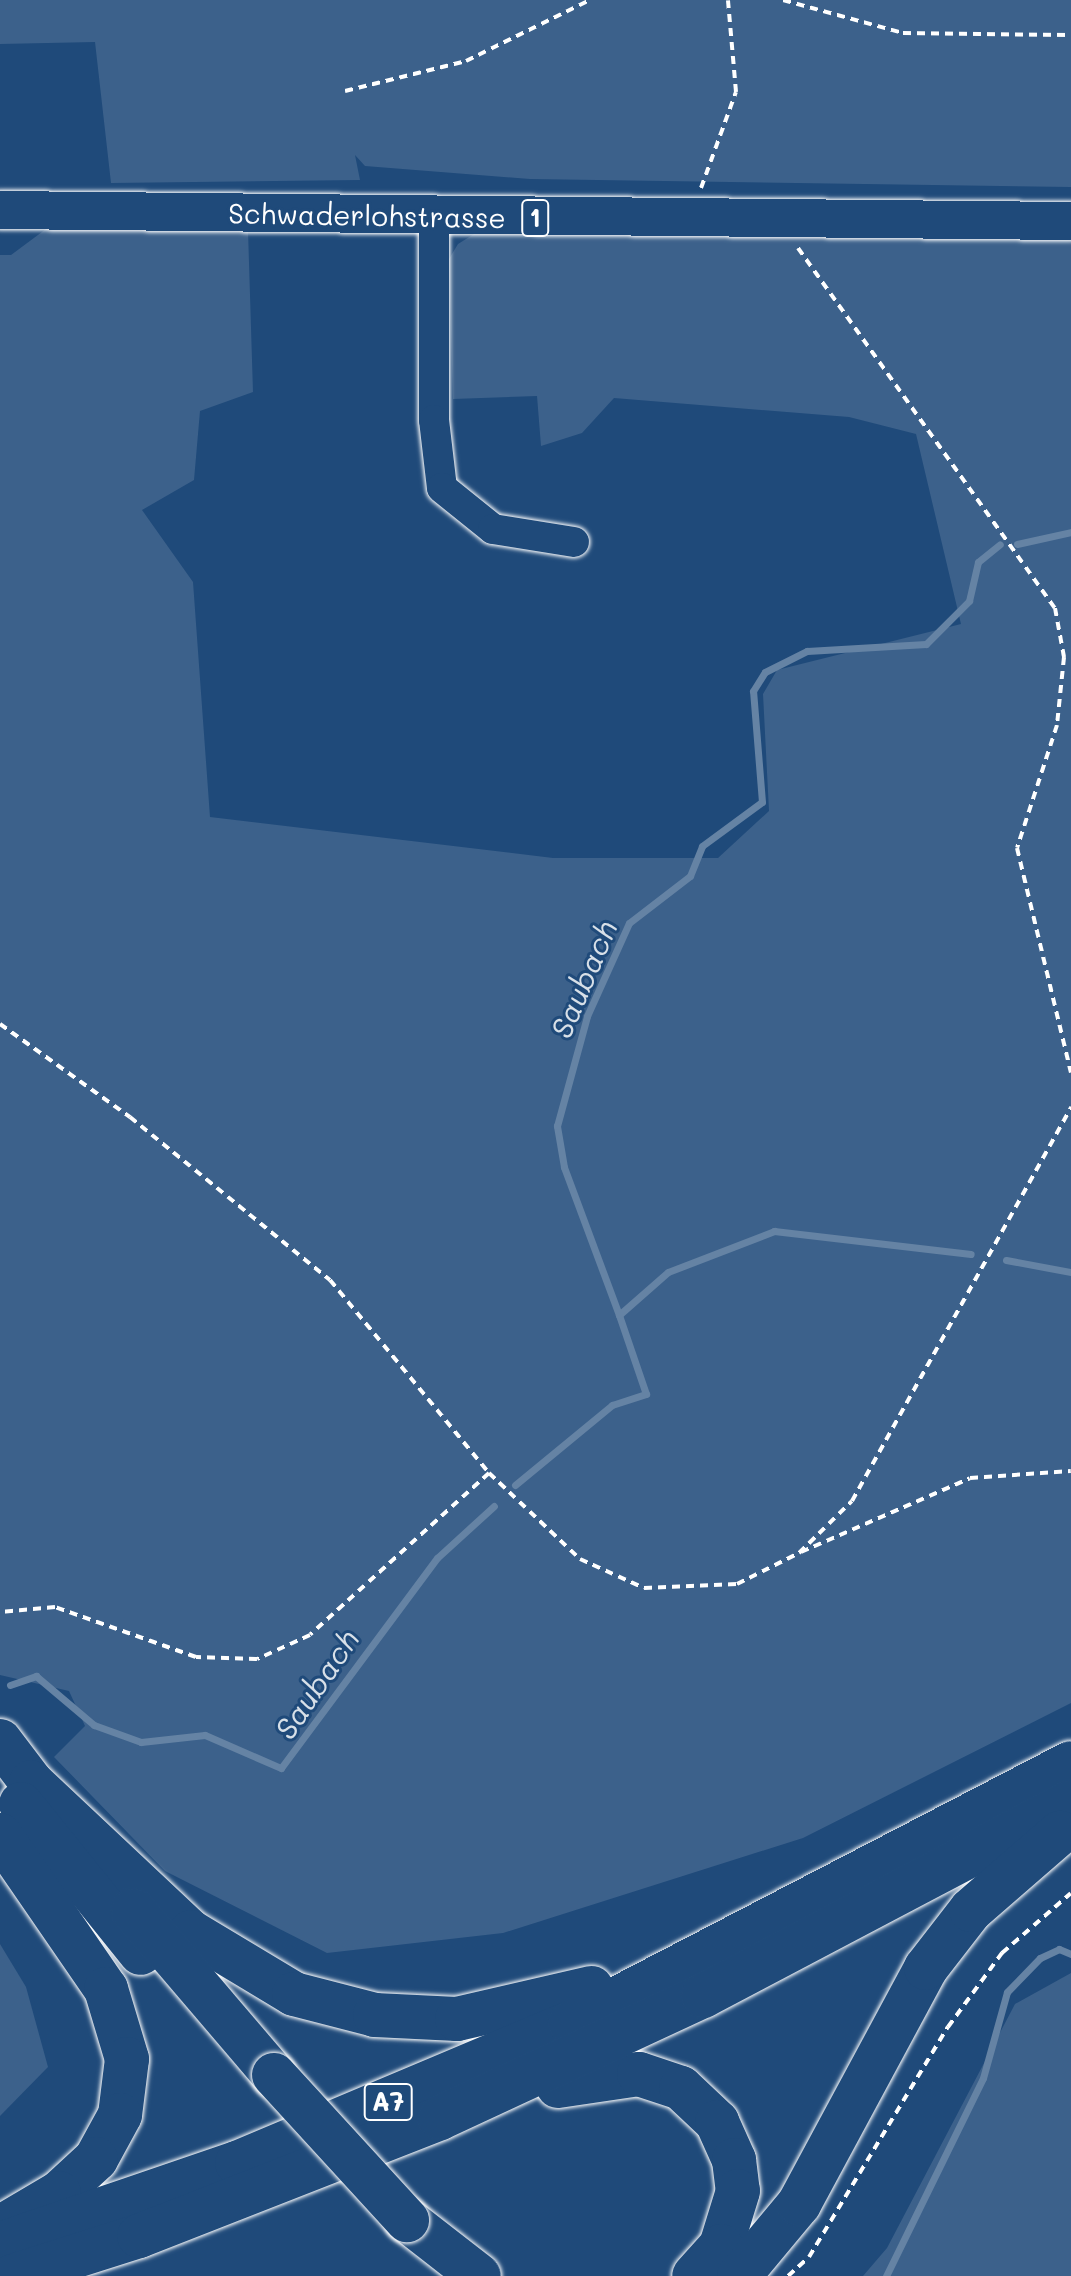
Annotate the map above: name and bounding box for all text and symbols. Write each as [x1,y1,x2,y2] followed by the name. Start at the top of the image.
[228,196,506,234] street label: Schwaderlohstrasse
[521,196,549,240] road number: 1
[542,915,624,1043] water label: Saubach
[266,1622,366,1746] water label: Saubach
[362,2080,414,2124] road number: A7

